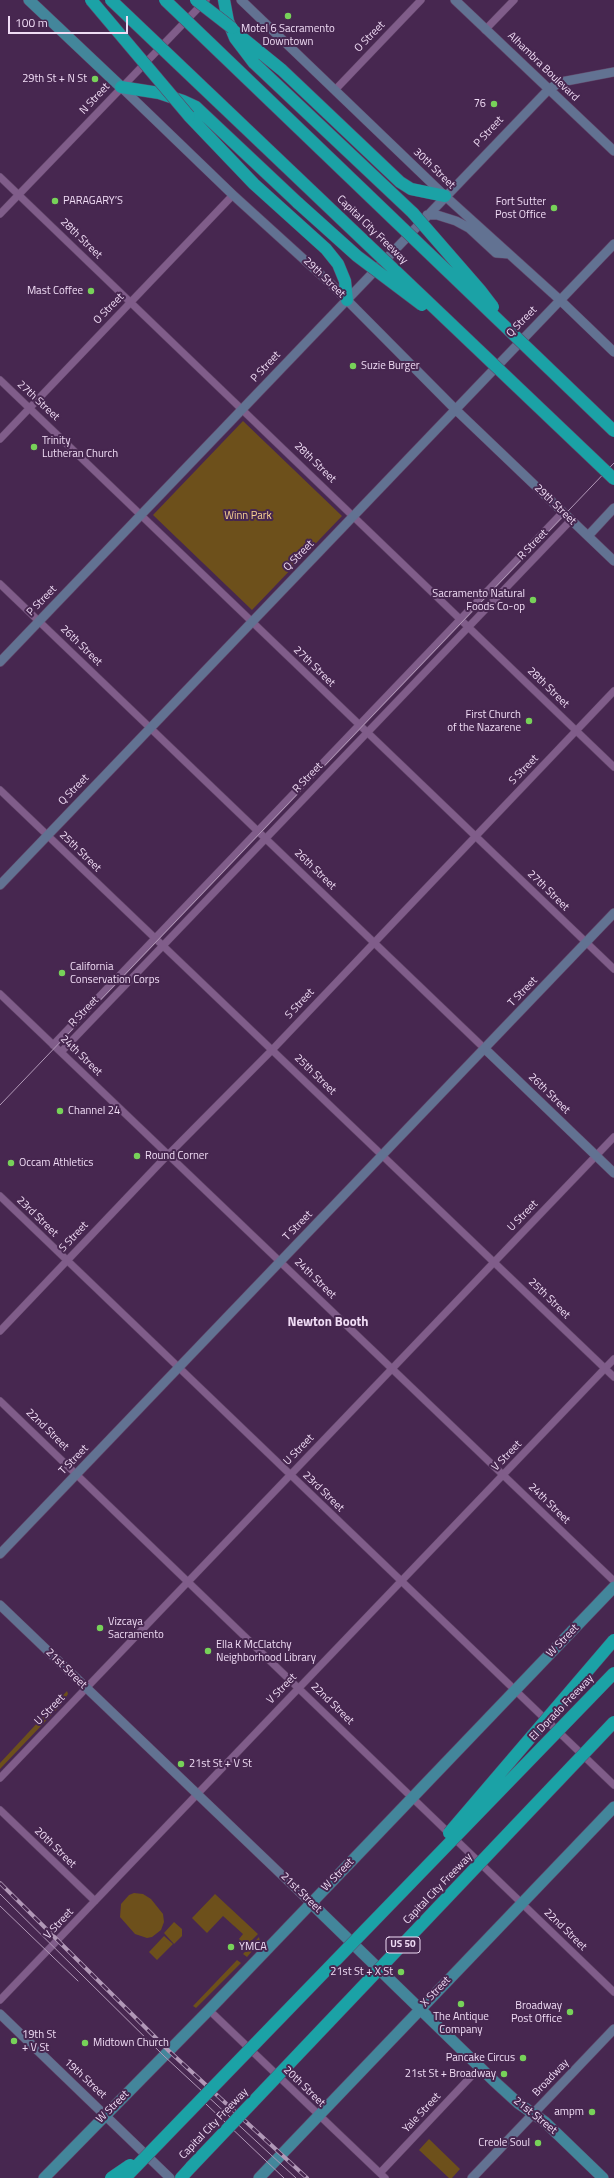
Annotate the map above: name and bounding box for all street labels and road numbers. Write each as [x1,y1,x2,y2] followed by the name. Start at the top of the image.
[352,19,388,55] street label: O Street
[505,30,581,104] street label: Alhambra Boulevard
[77,81,113,117] street label: N Street
[471,114,507,150] street label: P Street
[410,146,458,192] street label: 30th Street
[334,193,410,267] street label: Capital City Freeway
[57,216,105,262] street label: 28th Street
[300,255,348,301] street label: 29th Street
[91,291,127,327] street label: O Street
[504,304,540,340] street label: Q Street
[248,349,284,385] street label: P Street
[14,378,62,424] street label: 27th Street
[291,440,339,486] street label: 28th Street
[531,482,579,528] street label: 29th Street
[515,527,551,563] street label: R Street
[281,538,317,574] street label: Q Street
[24,583,60,619] street label: P Street
[57,623,105,669] street label: 26th Street
[290,644,338,690] street label: 27th Street
[524,665,572,711] street label: 28th Street
[506,752,542,788] street label: S Street
[290,760,326,796] street label: R Street
[56,772,92,808] street label: Q Street
[56,829,104,875] street label: 25th Street
[291,847,339,893] street label: 26th Street
[524,868,572,914] street label: 27th Street
[506,974,540,1010] street label: T Street
[283,986,317,1022] street label: S Street
[66,994,102,1030] street label: R Street
[57,1033,105,1079] street label: 24th Street
[291,1052,339,1098] street label: 25th Street
[525,1071,573,1117] street label: 26th Street
[14,1194,60,1240] street label: 23rd Street
[505,1198,541,1234] street label: U Street
[281,1208,315,1244] street label: T Street
[57,1219,91,1255] street label: S Street
[291,1256,339,1302] street label: 24th Street
[525,1276,573,1322] street label: 25th Street
[23,1406,71,1454] street label: 22nd Street
[281,1432,317,1468] street label: U Street
[489,1438,525,1474] street label: V Street
[57,1442,91,1478] street label: T Street
[300,1469,346,1515] street label: 23rd Street
[525,1481,573,1527] street label: 24th Street
[544,1622,582,1660] street label: W Street
[43,1646,89,1692] street label: 21st Street
[264,1671,300,1707] street label: V Street
[527,1672,597,1744] street label: El Dorado Freeway
[308,1680,356,1728] street label: 22nd Street
[32,1692,68,1728] street label: U Street
[31,1825,79,1871] street label: 20th Street
[401,1851,475,1927] street label: Capital City Freeway
[319,1856,357,1894] street label: W Street
[278,1870,324,1916] street label: 21st Street
[41,1906,77,1942] street label: V Street
[541,1906,589,1954] street label: 22nd Street
[386,1937,420,1953] road number: US 50
[418,1974,454,2010] street label: X Street
[61,2056,109,2102] street label: 19th Street
[530,2057,572,2099] street label: Broadway
[280,2064,328,2110] street label: 20th Street
[177,2086,251,2162] street label: Capital City Freeway
[94,2088,132,2126] street label: W Street
[400,2090,444,2136] street label: Yale Street
[511,2094,559,2138] street label: 21st Street

